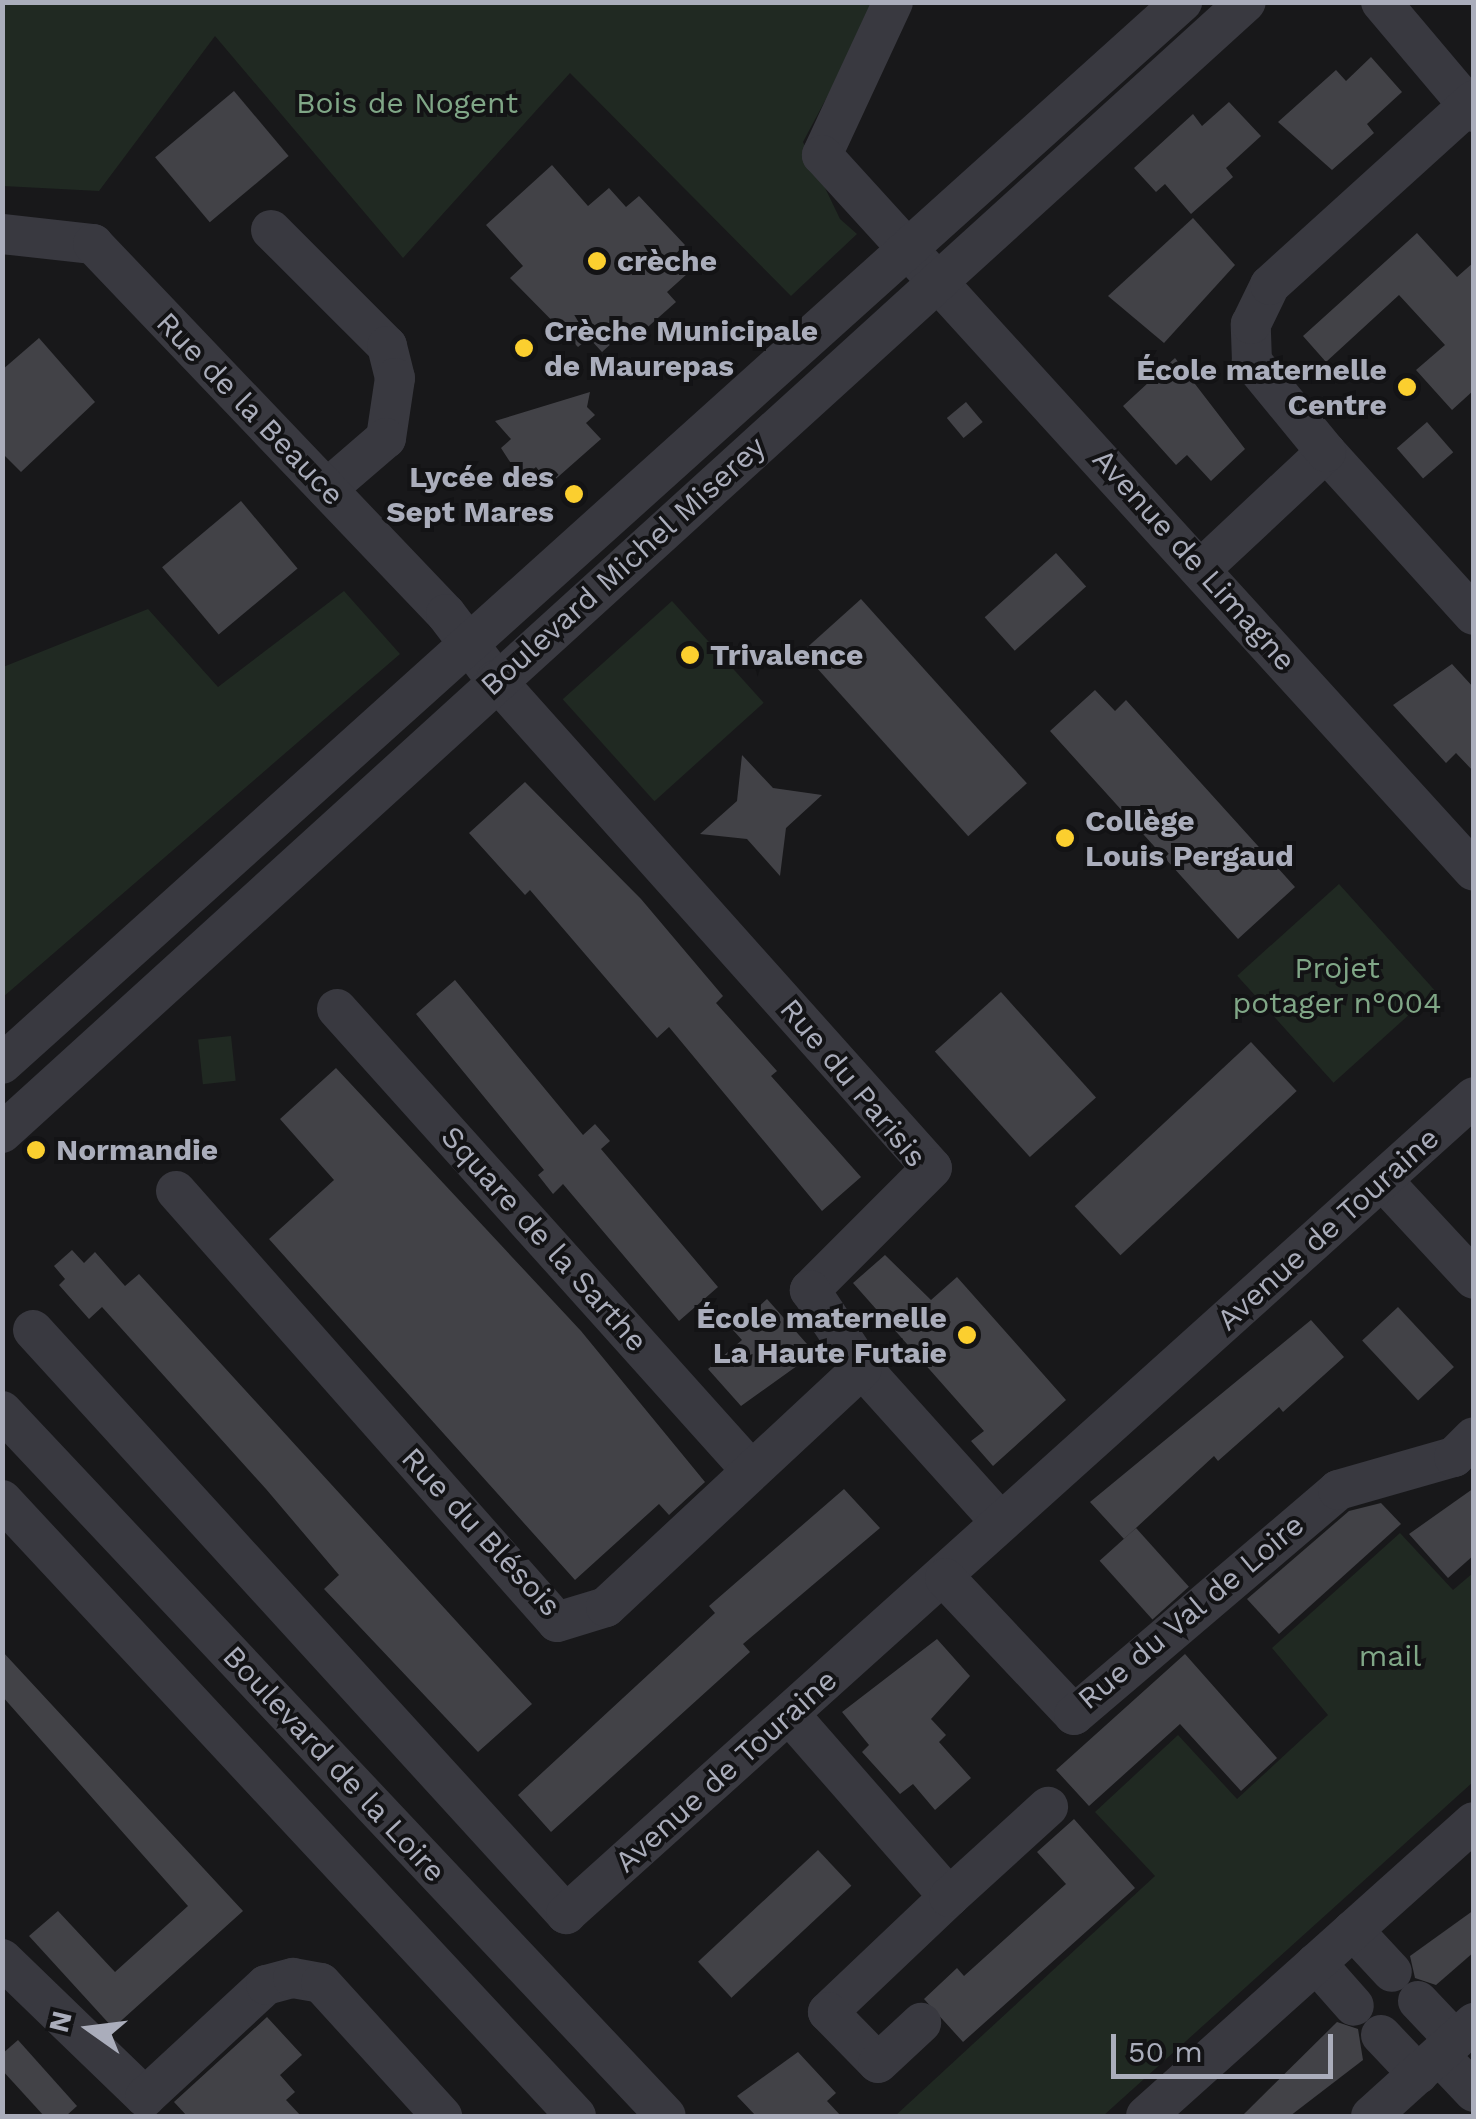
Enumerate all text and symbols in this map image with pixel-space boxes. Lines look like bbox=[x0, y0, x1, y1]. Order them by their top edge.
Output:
park label: Bois de Nogent bbox=[296, 85, 518, 121]
place label: crèche bbox=[617, 243, 717, 279]
marker: crèche bbox=[586, 250, 608, 272]
street label: Rue de la Beauce bbox=[149, 305, 351, 513]
place label: Crèche Municipale de Maurepas bbox=[544, 313, 818, 384]
marker: Crèche Municipale de Maurepas bbox=[513, 337, 535, 359]
place label: École maternelle Centre bbox=[1136, 352, 1387, 422]
marker: École maternelle Centre bbox=[1396, 376, 1418, 398]
street label: Boulevard Michel Miserey bbox=[473, 428, 773, 704]
street label: Avenue de Limagne bbox=[1085, 442, 1303, 678]
place label: Lycée des Sept Mares bbox=[386, 459, 554, 530]
marker: Lycée des Sept Mares bbox=[563, 483, 585, 505]
place label: Trivalence bbox=[710, 637, 863, 673]
marker: Trivalence bbox=[679, 644, 701, 666]
place label: Collège Louis Pergaud bbox=[1085, 803, 1294, 874]
marker: Collège Louis Pergaud bbox=[1054, 827, 1076, 849]
park label: Projet potager n°004 bbox=[1232, 950, 1442, 1020]
street label: Rue du Parisis bbox=[772, 992, 934, 1174]
street label: Square de la Sarthe bbox=[433, 1119, 655, 1359]
street label: Avenue de Touraine bbox=[1209, 1120, 1447, 1338]
place label: Normandie bbox=[56, 1132, 218, 1168]
marker: Normandie bbox=[25, 1139, 47, 1161]
place label: École maternelle La Haute Futaie bbox=[696, 1300, 947, 1370]
marker: École maternelle La Haute Futaie bbox=[956, 1324, 978, 1346]
street label: Rue du Blésois bbox=[394, 1440, 568, 1624]
street label: Rue du Val de Loire bbox=[1070, 1506, 1312, 1718]
street label: Boulevard de la Loire bbox=[215, 1638, 453, 1890]
park label: mail bbox=[1359, 1638, 1421, 1674]
street label: Avenue de Touraine bbox=[607, 1662, 845, 1880]
north arrow bbox=[40, 1979, 140, 2079]
text: N bbox=[42, 2008, 79, 2036]
scale bar bbox=[1116, 2014, 1338, 2076]
text: 50 m bbox=[1128, 2034, 1203, 2069]

